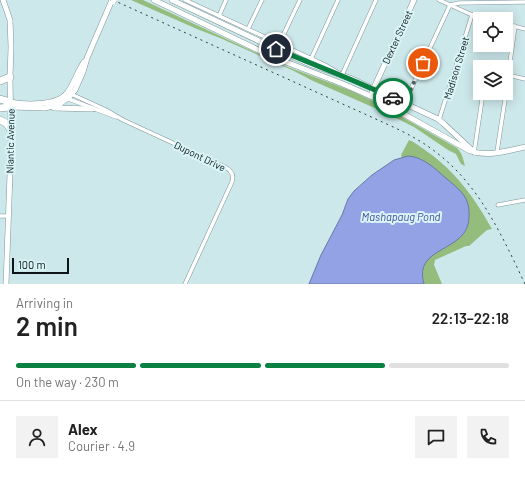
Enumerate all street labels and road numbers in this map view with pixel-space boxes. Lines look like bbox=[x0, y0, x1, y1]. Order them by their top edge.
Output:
street label: Dexter Street bbox=[379, 8, 415, 66]
street label: Madison Street bbox=[441, 35, 471, 101]
street label: Niantic Avenue bbox=[3, 108, 17, 174]
street label: Dupont Drive bbox=[172, 138, 228, 174]

